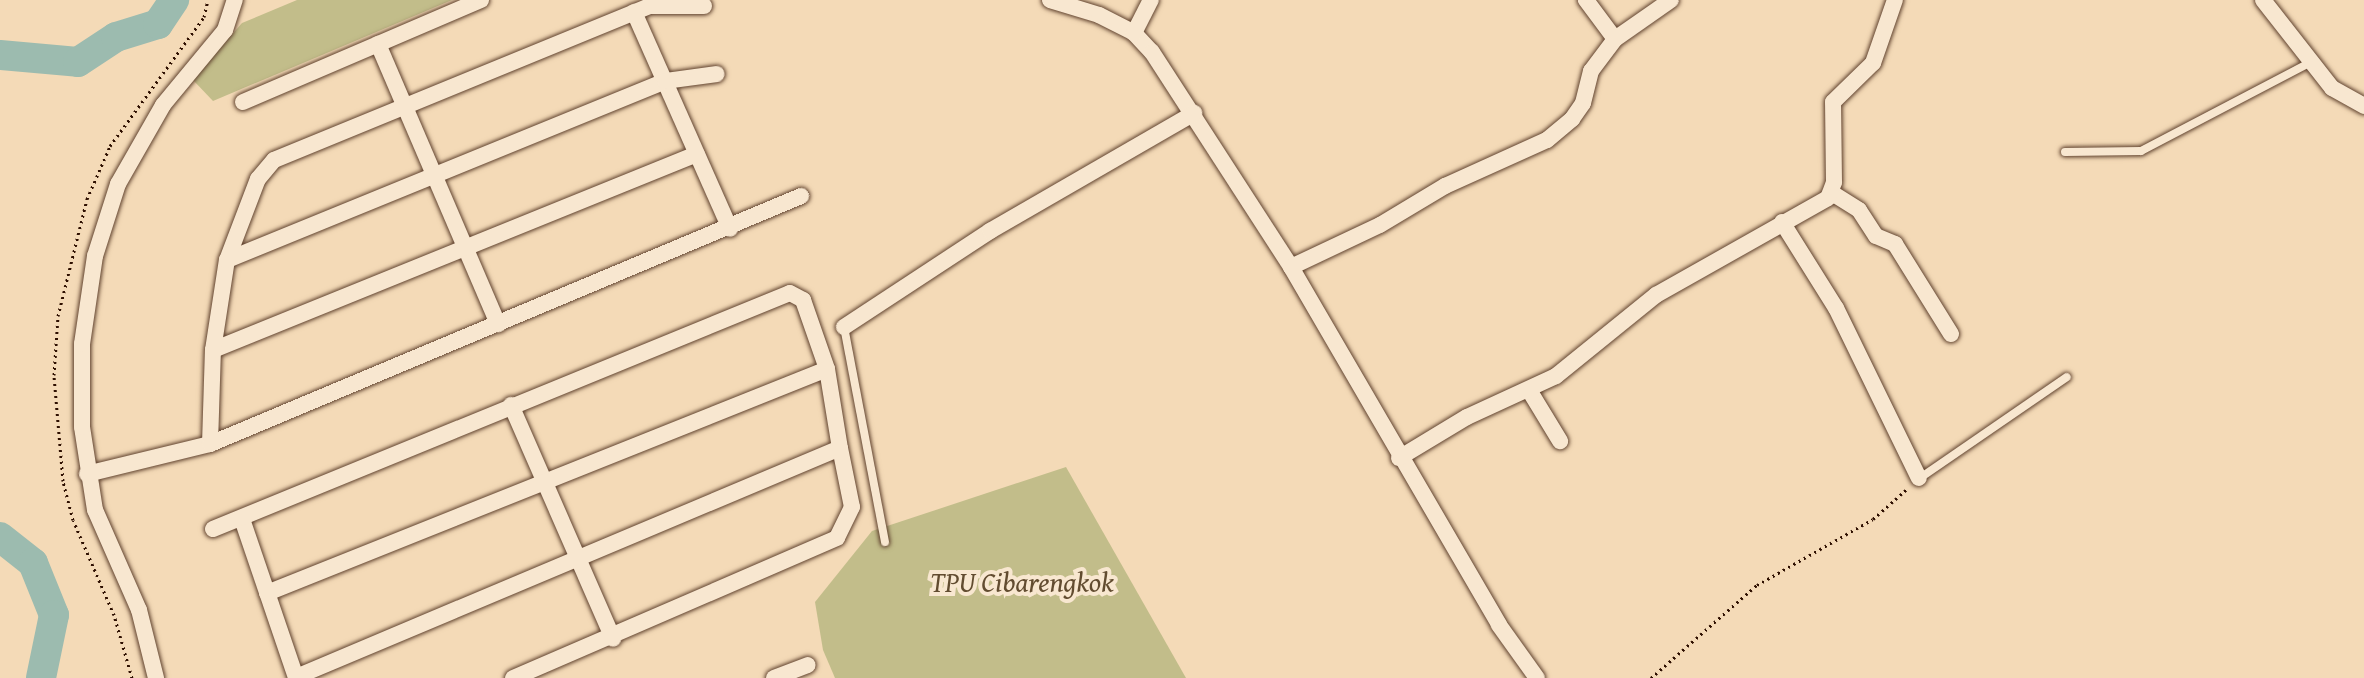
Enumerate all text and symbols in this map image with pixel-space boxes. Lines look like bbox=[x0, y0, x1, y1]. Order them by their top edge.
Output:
park label: TPU Cibarengkok bbox=[930, 565, 1114, 599]

